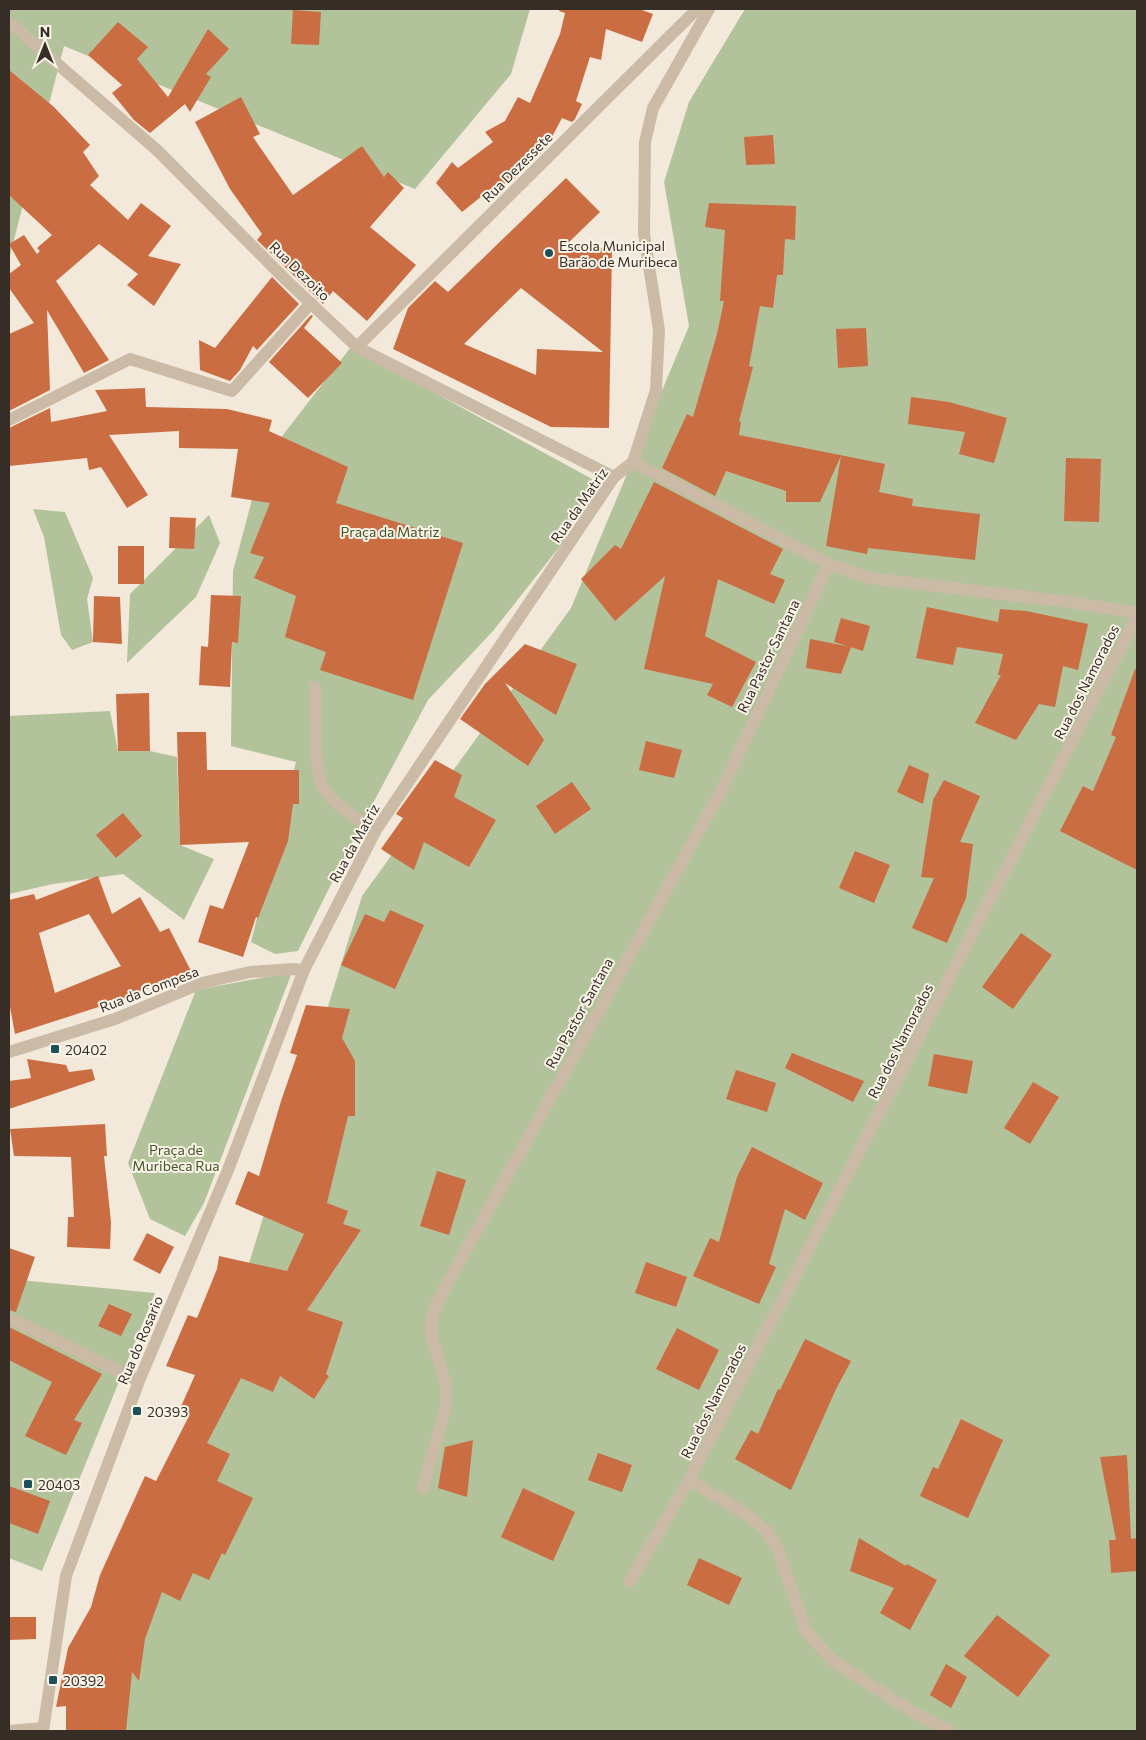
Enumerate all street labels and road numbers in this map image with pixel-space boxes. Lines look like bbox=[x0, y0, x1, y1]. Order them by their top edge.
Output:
street label: Rua Dezessete bbox=[478, 128, 556, 206]
street label: Rua Dezoito bbox=[266, 238, 334, 304]
street label: Rua da Matriz bbox=[547, 464, 611, 546]
street label: Rua Pastor Santana bbox=[733, 597, 803, 715]
street label: Rua dos Namorados bbox=[1050, 622, 1122, 742]
street label: Rua da Matriz bbox=[325, 801, 383, 885]
street label: Rua Pastor Santana bbox=[542, 955, 616, 1071]
street label: Rua da Compesa bbox=[97, 962, 201, 1016]
street label: Rua dos Namorados bbox=[864, 981, 936, 1101]
street label: Rua do Rosario bbox=[114, 1293, 166, 1387]
street label: Rua dos Namorados bbox=[677, 1341, 749, 1461]

